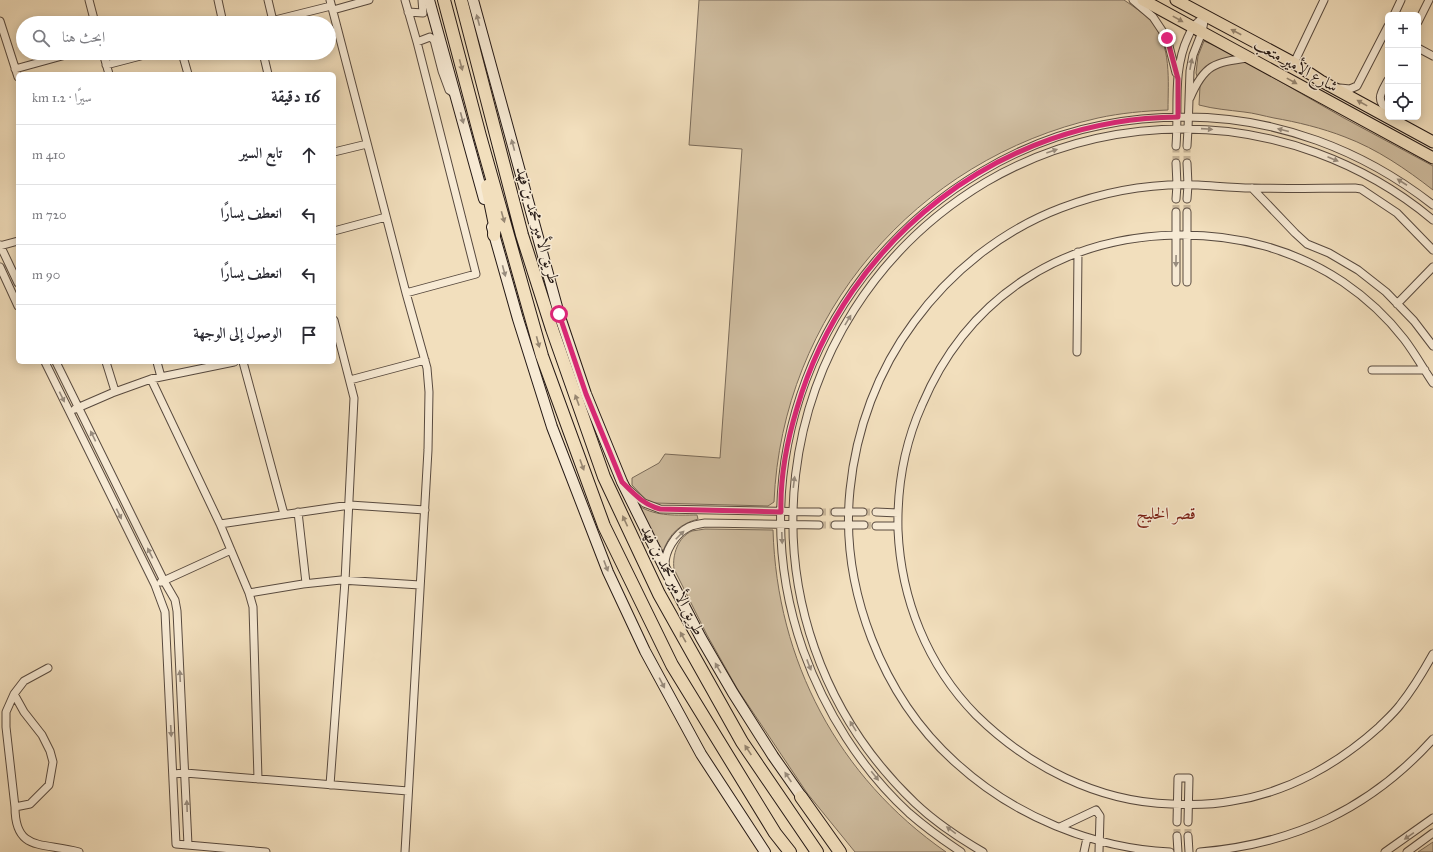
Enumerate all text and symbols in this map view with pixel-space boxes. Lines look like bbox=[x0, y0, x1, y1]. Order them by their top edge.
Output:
map controls bbox=[1385, 12, 1421, 120]
button: + bbox=[1385, 12, 1421, 48]
one-way arrow bbox=[475, 13, 481, 26]
one-way arrow bbox=[1172, 15, 1184, 22]
search box bbox=[16, 16, 336, 60]
icon: search bbox=[30, 27, 52, 49]
text: ابحث هنا bbox=[62, 28, 105, 46]
route end bbox=[1158, 29, 1176, 47]
one-way arrow bbox=[1231, 29, 1242, 36]
street label: شارع الأمير متعب bbox=[1249, 32, 1342, 99]
button: − bbox=[1385, 48, 1421, 84]
one-way arrow bbox=[1188, 58, 1194, 70]
one-way arrow bbox=[458, 59, 464, 71]
one-way arrow bbox=[1286, 78, 1297, 85]
button: locate bbox=[1385, 84, 1421, 120]
text: 16 دقيقة bbox=[271, 86, 320, 107]
text: سيرًا · 1.2 km bbox=[32, 90, 92, 106]
one-way arrow bbox=[1356, 100, 1368, 106]
one-way arrow bbox=[460, 112, 466, 125]
one-way arrow bbox=[1201, 126, 1213, 133]
one-way arrow bbox=[1277, 127, 1289, 133]
one-way arrow bbox=[510, 139, 516, 151]
text: تابع السير bbox=[240, 144, 282, 162]
icon: ahead bbox=[298, 144, 320, 166]
text: 410 m bbox=[32, 147, 66, 163]
one-way arrow bbox=[1046, 148, 1058, 154]
one-way arrow bbox=[1328, 156, 1339, 162]
street label: طريق الأمير محمد بن فهد bbox=[511, 163, 566, 286]
one-way arrow bbox=[1397, 178, 1407, 186]
text: انعطف يسارًا bbox=[220, 204, 282, 222]
icon: left bbox=[298, 204, 320, 226]
text: 720 m bbox=[32, 207, 67, 223]
one-way arrow bbox=[500, 211, 506, 223]
one-way arrow bbox=[1173, 255, 1179, 268]
text: انعطف يسارًا bbox=[220, 264, 282, 282]
icon: left bbox=[298, 264, 320, 286]
one-way arrow bbox=[502, 265, 508, 277]
text: 90 m bbox=[32, 267, 60, 283]
route start bbox=[550, 305, 568, 323]
one-way arrow bbox=[844, 315, 852, 325]
text: الوصول إلى الوجهة bbox=[193, 324, 282, 342]
icon: arrive bbox=[298, 324, 320, 346]
one-way arrow bbox=[536, 336, 542, 348]
one-way arrow bbox=[59, 391, 65, 403]
one-way arrow bbox=[574, 394, 580, 406]
one-way arrow bbox=[90, 430, 96, 442]
one-way arrow bbox=[579, 459, 585, 471]
one-way arrow bbox=[791, 476, 797, 488]
district label: قصر الخليج bbox=[1136, 503, 1196, 529]
one-way arrow bbox=[116, 508, 122, 520]
one-way arrow bbox=[622, 515, 628, 527]
street label: طريق الأمير محمد بن فهد bbox=[636, 521, 711, 639]
one-way arrow bbox=[675, 530, 684, 539]
one-way arrow bbox=[778, 532, 785, 544]
one-way arrow bbox=[147, 547, 153, 558]
one-way arrow bbox=[603, 560, 609, 572]
one-way arrow bbox=[680, 631, 687, 643]
one-way arrow bbox=[806, 659, 812, 671]
one-way arrow bbox=[715, 662, 722, 674]
one-way arrow bbox=[177, 670, 184, 682]
one-way arrow bbox=[659, 677, 666, 688]
one-way arrow bbox=[849, 720, 856, 732]
one-way arrow bbox=[167, 725, 174, 737]
one-way arrow bbox=[744, 744, 751, 756]
one-way arrow bbox=[870, 771, 879, 782]
one-way arrow bbox=[784, 772, 792, 783]
one-way arrow bbox=[183, 800, 190, 812]
one-way arrow bbox=[945, 826, 956, 834]
one-way arrow bbox=[1404, 832, 1415, 840]

